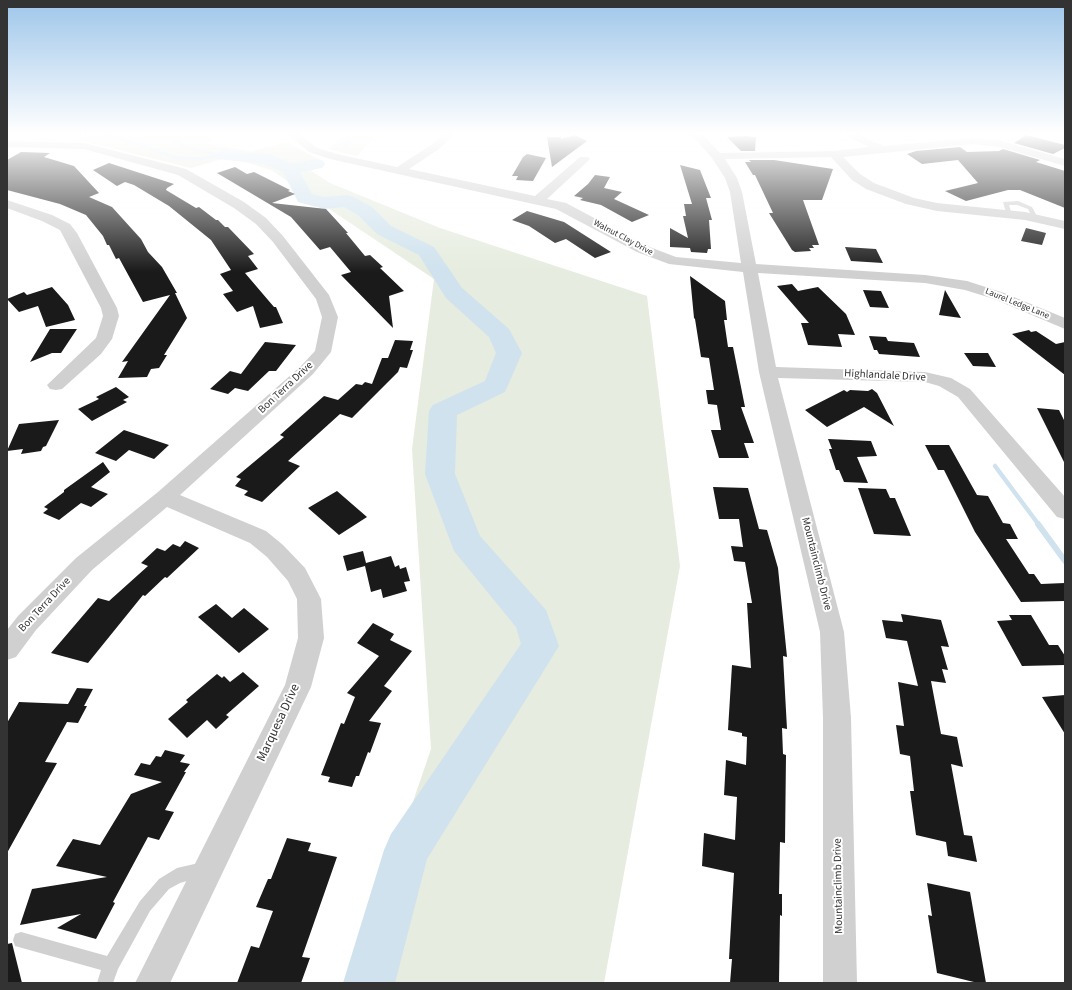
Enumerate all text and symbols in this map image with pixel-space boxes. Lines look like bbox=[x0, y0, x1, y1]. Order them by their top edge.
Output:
street label: Walnut Clay Drive bbox=[591, 218, 655, 258]
street label: Laurel Ledge Lane bbox=[983, 286, 1051, 322]
street label: Bon Terra Drive bbox=[256, 359, 316, 417]
street label: Highlandale Drive bbox=[844, 367, 926, 385]
street label: Mountainclimb Drive bbox=[798, 516, 834, 612]
street label: Bon Terra Drive bbox=[16, 575, 74, 635]
street label: Marquesa Drive bbox=[254, 682, 304, 764]
street label: Mountainclimb Drive bbox=[832, 838, 846, 934]

